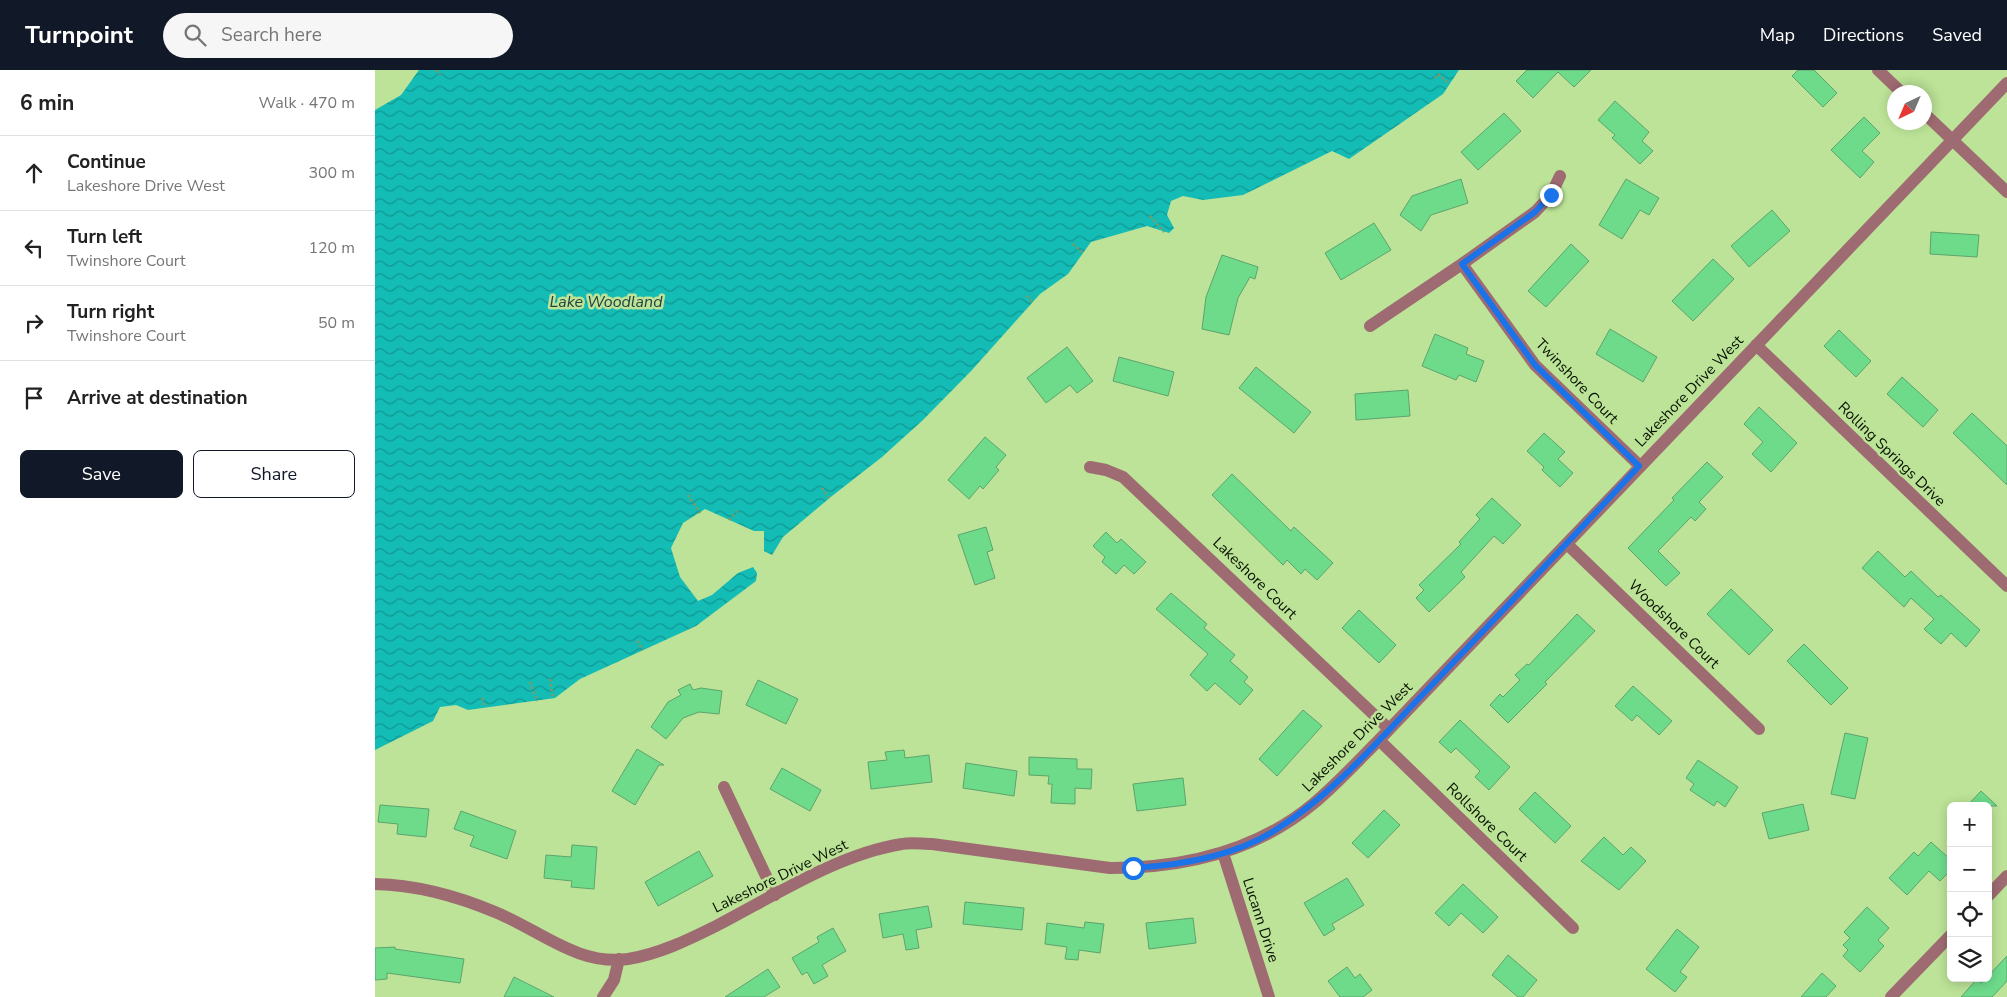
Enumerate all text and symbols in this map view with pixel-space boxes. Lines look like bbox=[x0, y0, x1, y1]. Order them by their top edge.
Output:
search box bbox=[163, 13, 513, 58]
text: Turnpoint bbox=[25, 19, 133, 51]
icon: search bbox=[181, 21, 209, 49]
text: Search here bbox=[221, 22, 322, 48]
text: Map bbox=[1760, 23, 1795, 47]
text: Directions bbox=[1823, 23, 1904, 47]
text: Saved bbox=[1932, 23, 1982, 47]
north arrow bbox=[1887, 85, 1932, 130]
text: 6 min bbox=[20, 89, 74, 117]
text: Walk · 470 m bbox=[259, 92, 355, 114]
text: Continue bbox=[67, 149, 146, 175]
icon: ahead bbox=[20, 159, 48, 187]
text: 300 m bbox=[308, 162, 355, 184]
text: Lakeshore Drive West bbox=[67, 175, 225, 197]
route end bbox=[1540, 184, 1563, 207]
text: Turn left bbox=[67, 224, 142, 250]
icon: left bbox=[20, 234, 48, 262]
text: 120 m bbox=[308, 237, 355, 259]
text: Twinshore Court bbox=[67, 250, 186, 272]
water label: Lake Woodland bbox=[549, 291, 663, 313]
text: Turn right bbox=[67, 299, 154, 325]
icon: right bbox=[20, 309, 48, 337]
text: 50 m bbox=[318, 312, 355, 334]
text: Twinshore Court bbox=[67, 325, 186, 347]
street label: Lakeshore Drive West bbox=[1630, 330, 1748, 451]
street label: Twinshore Court bbox=[1531, 334, 1623, 428]
icon: arrive bbox=[20, 384, 48, 412]
text: Arrive at destination bbox=[67, 385, 248, 411]
street label: Rolling Springs Drive bbox=[1834, 397, 1950, 511]
button: Save bbox=[20, 450, 183, 498]
button: Share bbox=[193, 450, 355, 498]
street label: Lakeshore Court bbox=[1209, 533, 1302, 624]
street label: Woodshore Court bbox=[1624, 575, 1724, 673]
street label: Lakeshore Drive West bbox=[1298, 677, 1417, 796]
street label: Rollshore Court bbox=[1442, 778, 1532, 866]
map controls bbox=[1947, 802, 1992, 982]
button: + bbox=[1947, 802, 1992, 847]
street label: Lakeshore Drive West bbox=[709, 834, 852, 917]
button: − bbox=[1947, 847, 1992, 892]
route start bbox=[1122, 857, 1145, 880]
street label: Lucann Drive bbox=[1238, 875, 1284, 965]
button: locate bbox=[1947, 892, 1992, 937]
button: layers bbox=[1947, 937, 1992, 982]

